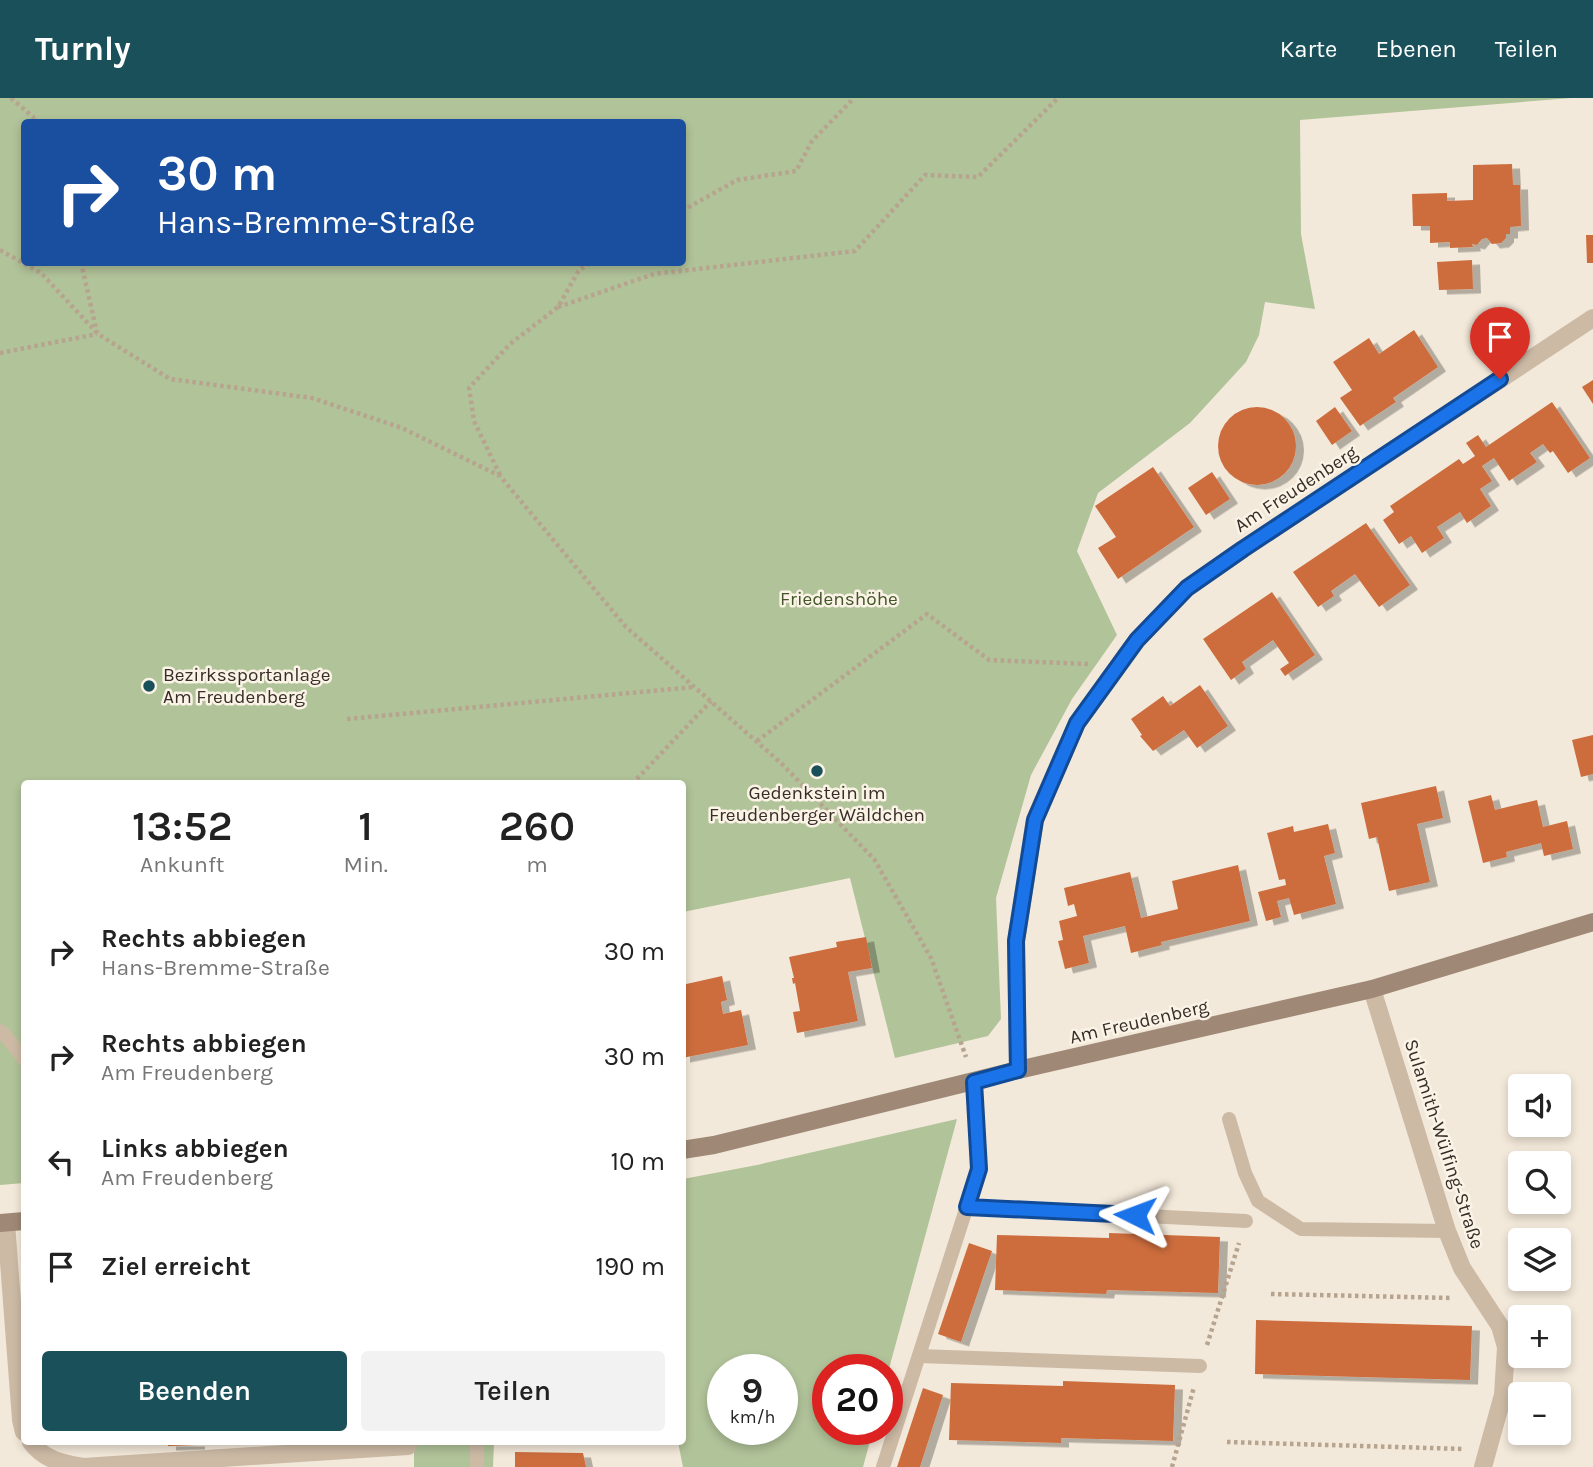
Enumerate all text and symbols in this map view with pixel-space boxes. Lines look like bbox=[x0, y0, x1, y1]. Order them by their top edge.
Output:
text: Turnly bbox=[35, 30, 131, 68]
text: Karte bbox=[1280, 35, 1337, 63]
text: Ebenen bbox=[1375, 35, 1457, 63]
text: Teilen bbox=[1495, 35, 1558, 63]
text: 30 m bbox=[157, 145, 277, 202]
icon: right bbox=[42, 147, 133, 238]
text: Hans-Bremme-Straße bbox=[157, 204, 475, 241]
pin bbox=[1470, 307, 1530, 379]
icon: arrive bbox=[1481, 318, 1519, 356]
street label: Am Freudenberg bbox=[1230, 441, 1362, 537]
park label: Friedenshöhe bbox=[780, 588, 898, 610]
place label: Bezirkssportanlage Am Freudenberg bbox=[163, 664, 330, 708]
marker: Bezirkssportanlage Am Freudenberg bbox=[141, 678, 157, 694]
marker: Gedenkstein im Freudenberger Wäldchen bbox=[809, 763, 825, 779]
place label: Gedenkstein im Freudenberger Wäldchen bbox=[709, 782, 925, 826]
text: 13:52 bbox=[132, 801, 233, 851]
text: 1 bbox=[358, 801, 373, 851]
text: 260 bbox=[499, 801, 575, 851]
text: Ankunft bbox=[140, 851, 224, 878]
text: Min. bbox=[344, 851, 388, 878]
text: m bbox=[526, 851, 548, 878]
text: Rechts abbiegen bbox=[101, 923, 307, 954]
icon: right bbox=[42, 933, 80, 971]
text: 30 m bbox=[604, 936, 665, 967]
text: Hans-Bremme-Straße bbox=[101, 954, 330, 981]
street label: Am Freudenberg bbox=[1067, 995, 1211, 1049]
text: Rechts abbiegen bbox=[101, 1028, 307, 1059]
street label: Sulamith-Wülfing-Straße bbox=[1400, 1036, 1488, 1252]
icon: right bbox=[42, 1038, 80, 1076]
text: 30 m bbox=[604, 1041, 665, 1072]
text: Am Freudenberg bbox=[101, 1059, 273, 1086]
map controls bbox=[1508, 1074, 1571, 1445]
button: sound bbox=[1508, 1074, 1571, 1137]
text: Links abbiegen bbox=[101, 1133, 289, 1164]
icon: left bbox=[42, 1143, 80, 1181]
text: 10 m bbox=[610, 1146, 665, 1177]
button: search bbox=[1508, 1151, 1571, 1214]
text: Am Freudenberg bbox=[101, 1164, 273, 1191]
position arrow bbox=[1098, 1178, 1172, 1252]
button: layers bbox=[1508, 1228, 1571, 1291]
icon: arrive bbox=[42, 1248, 80, 1286]
text: Ziel erreicht bbox=[101, 1251, 251, 1282]
text: 190 m bbox=[595, 1251, 665, 1282]
button: + bbox=[1508, 1305, 1571, 1368]
button: Beenden bbox=[42, 1351, 347, 1431]
button: Teilen bbox=[361, 1351, 665, 1431]
speed limit sign: 20 bbox=[812, 1354, 903, 1445]
text: 9 bbox=[742, 1370, 763, 1411]
button: − bbox=[1508, 1382, 1571, 1445]
text: km/h bbox=[730, 1406, 775, 1428]

